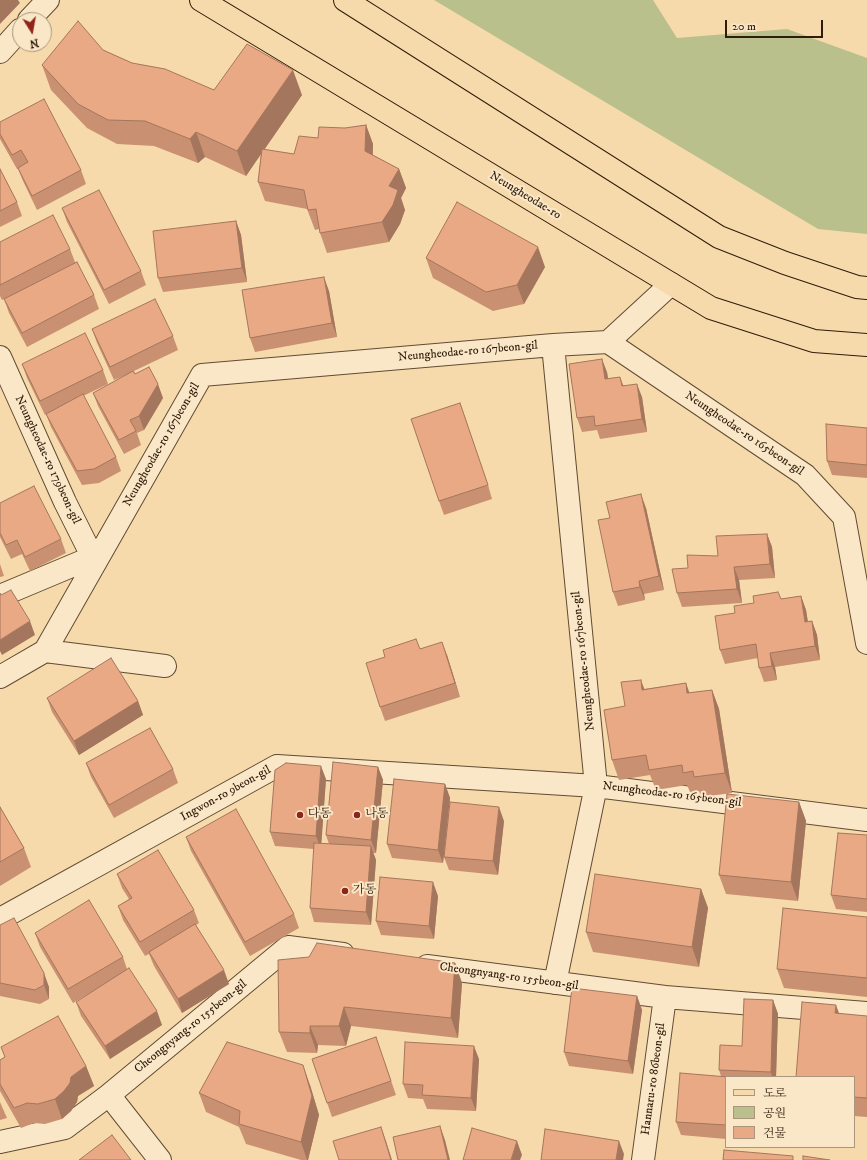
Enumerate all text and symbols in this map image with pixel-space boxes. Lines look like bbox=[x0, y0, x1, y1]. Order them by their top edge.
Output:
north arrow bbox=[12, 12, 52, 52]
scale bar bbox=[727, 12, 825, 38]
text: 20 m bbox=[732, 19, 756, 34]
text: N bbox=[28, 35, 40, 51]
street label: Neungheodae-ro bbox=[487, 169, 563, 223]
street label: Neungheodae-ro 167beon-gil bbox=[397, 339, 539, 365]
street label: Neungheodae-ro 167beon-gil bbox=[121, 381, 203, 509]
street label: Neungheodae-ro 165beon-gil bbox=[682, 389, 806, 479]
street label: Neungheodae-ro 179beon-gil bbox=[11, 393, 83, 527]
street label: Neungheodae-ro 167beon-gil bbox=[570, 590, 598, 732]
street label: Ingwon-ro 9beon-gil bbox=[178, 763, 274, 825]
street label: Neungheodae-ro 165beon-gil bbox=[602, 779, 742, 811]
place label: 다동 bbox=[308, 808, 331, 822]
place label: 나동 bbox=[365, 808, 388, 822]
marker: 다동 bbox=[295, 810, 305, 820]
marker: 나동 bbox=[352, 810, 362, 820]
place label: 가동 bbox=[353, 884, 376, 898]
marker: 가동 bbox=[340, 886, 350, 896]
street label: Cheongnyang-ro 155beon-gil bbox=[439, 960, 579, 994]
street label: Cheongnyang-ro 155beon-gil bbox=[132, 977, 250, 1077]
street label: Hannaru-ro 86beon-gil bbox=[639, 1022, 669, 1136]
legend bbox=[725, 1076, 855, 1148]
text: 도로 bbox=[763, 1086, 786, 1101]
text: 공원 bbox=[763, 1106, 786, 1121]
text: 건물 bbox=[763, 1126, 786, 1141]

